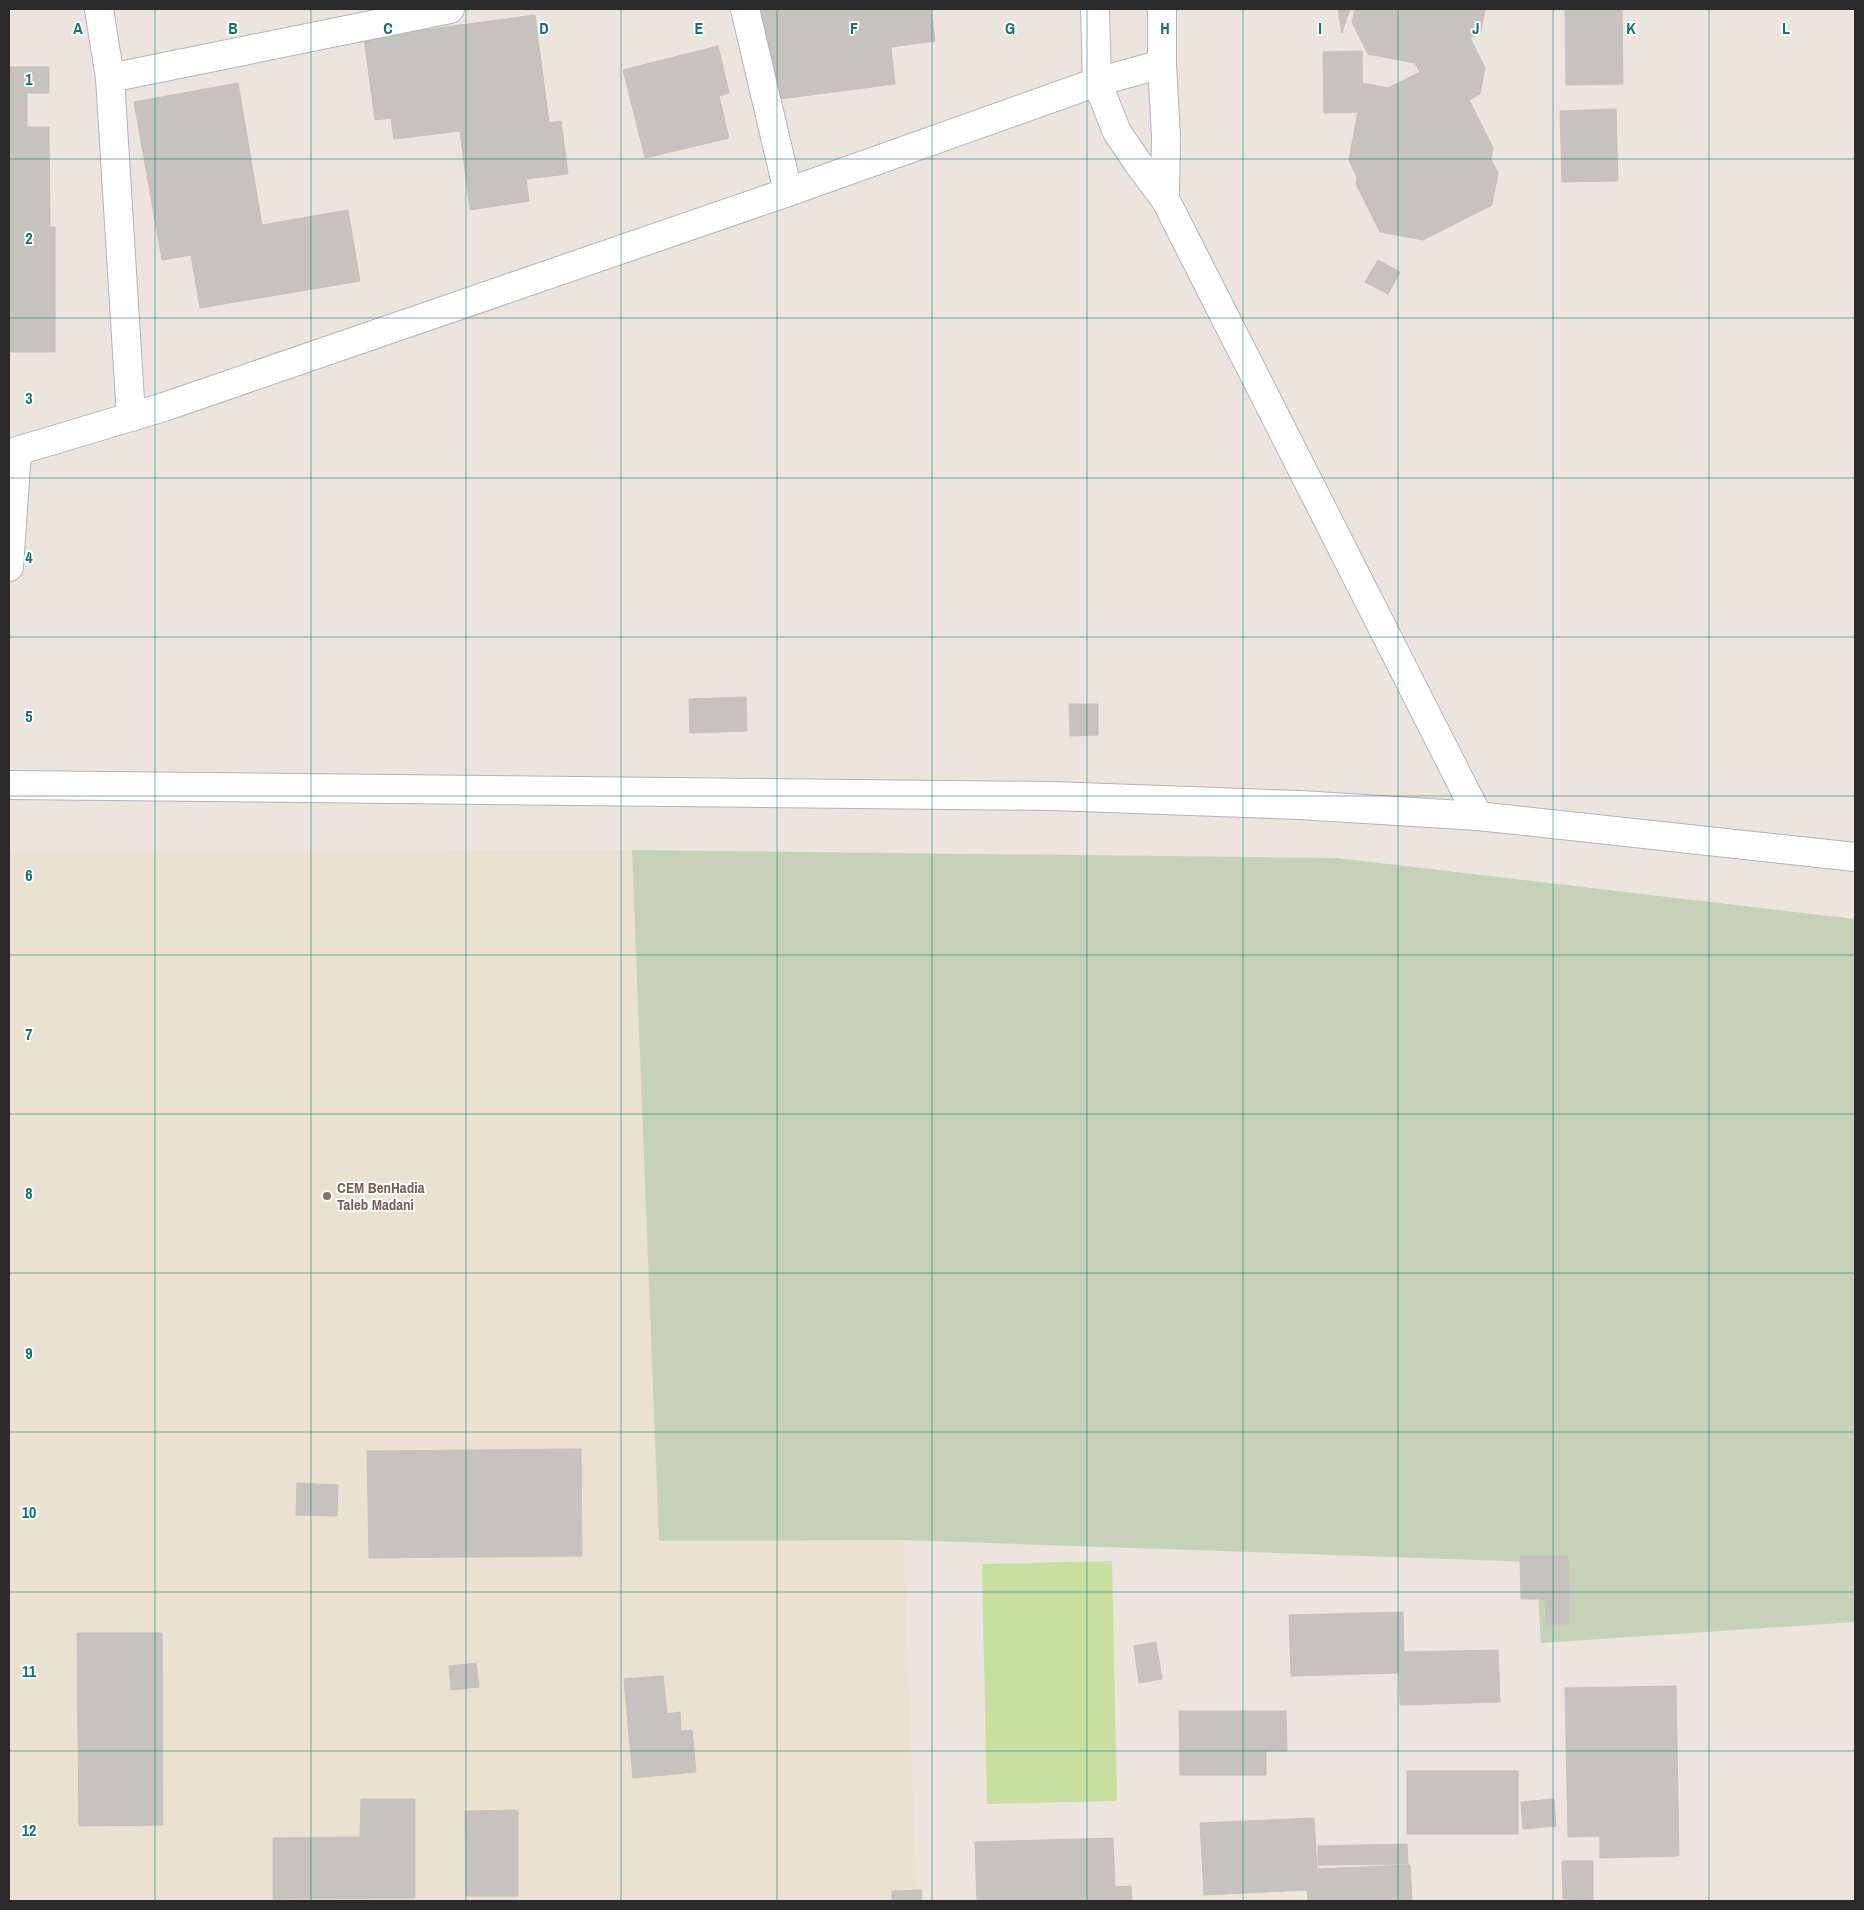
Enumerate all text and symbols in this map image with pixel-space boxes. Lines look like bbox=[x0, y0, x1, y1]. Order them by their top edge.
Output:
text: A bbox=[73, 17, 83, 39]
text: B bbox=[228, 17, 238, 39]
text: C bbox=[383, 17, 393, 39]
text: D bbox=[539, 17, 549, 39]
text: E bbox=[695, 17, 704, 39]
text: F bbox=[850, 17, 858, 39]
text: G bbox=[1005, 17, 1015, 39]
text: H bbox=[1160, 17, 1170, 39]
text: I bbox=[1318, 17, 1322, 39]
text: J bbox=[1472, 17, 1480, 39]
text: K bbox=[1626, 17, 1636, 39]
text: L bbox=[1782, 17, 1790, 39]
text: 1 bbox=[25, 68, 33, 90]
text: 2 bbox=[25, 227, 33, 249]
text: 3 bbox=[25, 387, 33, 409]
text: 4 bbox=[25, 546, 33, 568]
text: 5 bbox=[25, 705, 33, 727]
text: 6 bbox=[25, 864, 33, 886]
text: 7 bbox=[25, 1023, 33, 1045]
place label: CEM BenHadia Taleb Madani bbox=[337, 1177, 425, 1215]
text: 8 bbox=[25, 1182, 33, 1204]
marker: CEM BenHadia Taleb Madani bbox=[321, 1190, 333, 1202]
text: 9 bbox=[25, 1342, 33, 1364]
text: 10 bbox=[22, 1501, 36, 1523]
text: 11 bbox=[22, 1660, 37, 1682]
text: 12 bbox=[22, 1819, 36, 1841]

